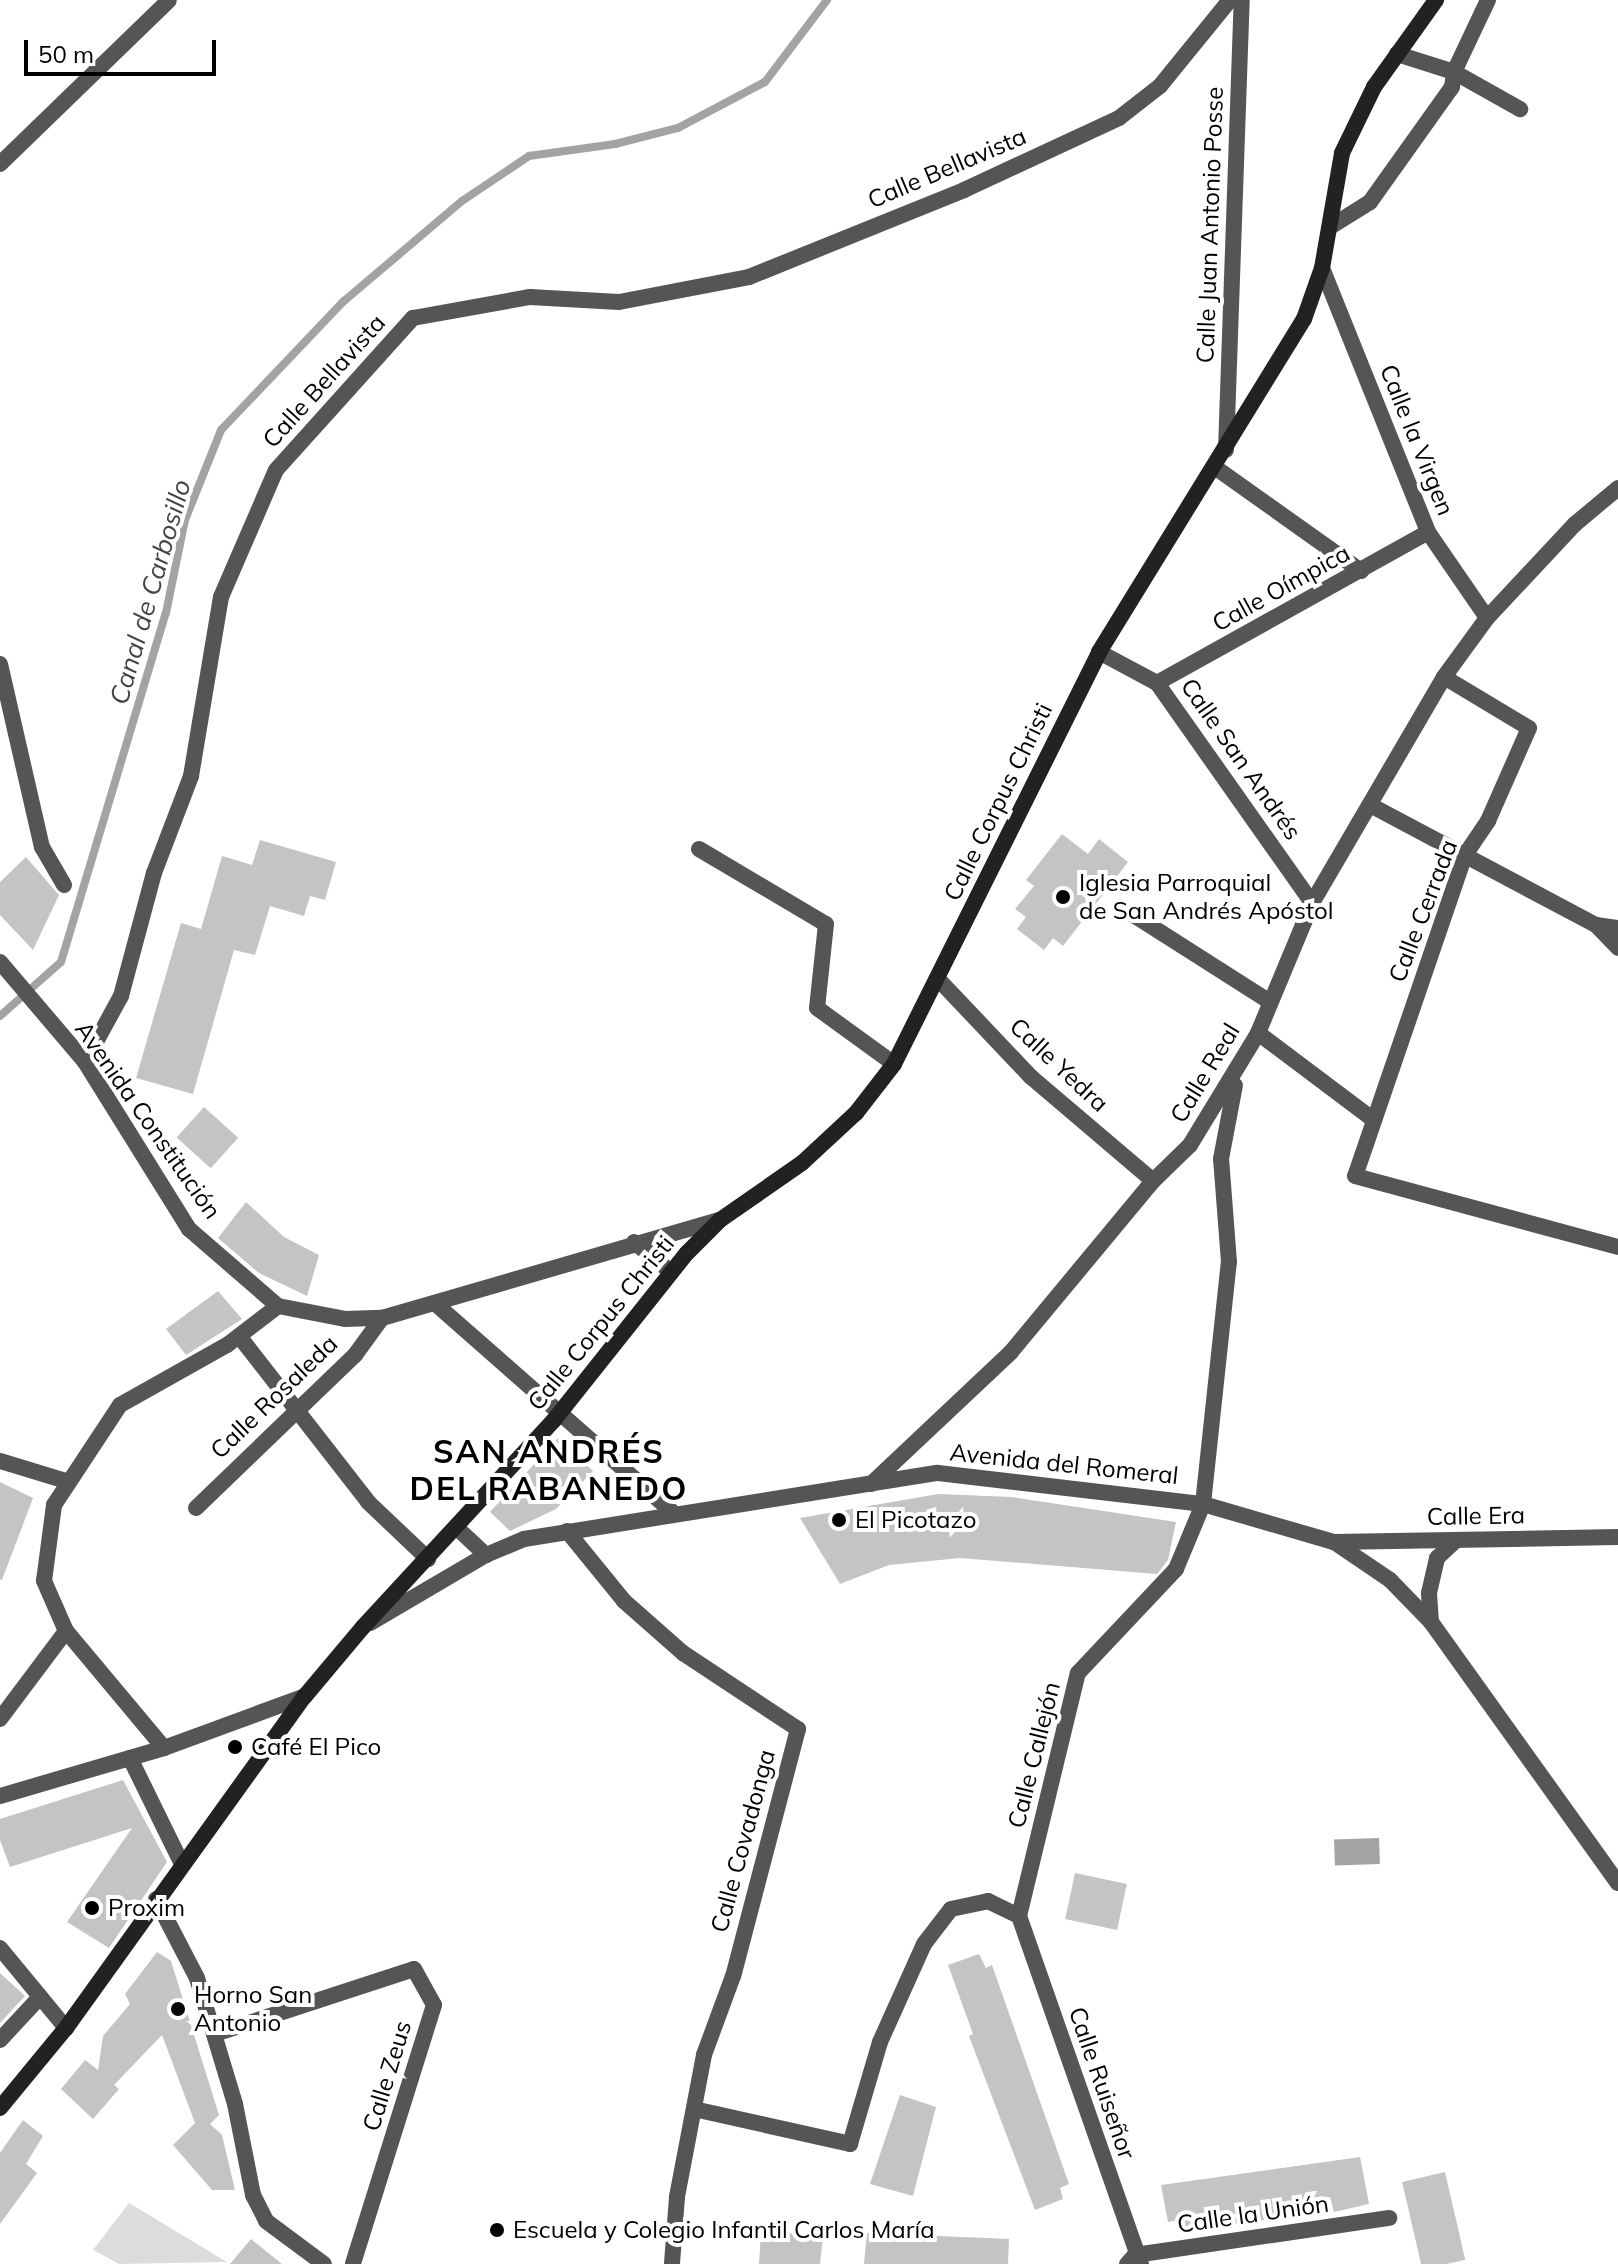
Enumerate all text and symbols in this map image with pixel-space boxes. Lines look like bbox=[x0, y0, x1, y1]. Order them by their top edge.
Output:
scale bar bbox=[28, 24, 220, 74]
text: 50 m bbox=[38, 39, 94, 69]
street label: Calle Juan Antonio Posse bbox=[1191, 86, 1229, 364]
street label: Calle Bellavista bbox=[863, 122, 1031, 214]
street label: Calle Bellavista bbox=[257, 308, 391, 454]
street label: Calle la Virgen bbox=[1374, 360, 1460, 520]
water label: Canal de Carbosillo bbox=[103, 476, 197, 708]
street label: Calle Oímpica bbox=[1207, 538, 1355, 638]
street label: Calle San Andrés bbox=[1175, 673, 1307, 845]
street label: Calle Corpus Christi bbox=[938, 698, 1058, 906]
street label: Calle Cerrada bbox=[1383, 836, 1463, 986]
place label: Iglesia Parroquial de San Andrés Apóstol bbox=[1079, 869, 1334, 925]
marker: Iglesia Parroquial de San Andrés Apóstol bbox=[1054, 888, 1072, 906]
street label: Calle Yedra bbox=[1004, 1012, 1114, 1118]
street label: Avenida Constitución bbox=[69, 1016, 227, 1224]
street label: Calle Real bbox=[1164, 1018, 1246, 1128]
street label: Calle Corpus Christi bbox=[522, 1230, 680, 1416]
street label: Calle Rosaleda bbox=[205, 1329, 343, 1465]
district label: SAN ANDRÉS DEL RABANEDO bbox=[410, 1433, 688, 1508]
street label: Avenida del Romeral bbox=[948, 1438, 1180, 1490]
street label: Calle Era bbox=[1427, 1501, 1525, 1531]
place label: El Picotazo bbox=[855, 1506, 976, 1534]
marker: El Picotazo bbox=[830, 1511, 848, 1529]
street label: Calle Callejón bbox=[1002, 1679, 1066, 1831]
place label: Café El Pico bbox=[251, 1733, 381, 1761]
marker: Café El Pico bbox=[226, 1738, 244, 1756]
street label: Calle Covadonga bbox=[705, 1746, 781, 1936]
place label: Proxim bbox=[108, 1894, 185, 1922]
marker: Proxim bbox=[83, 1899, 101, 1917]
place label: Horno San Antonio bbox=[194, 1981, 312, 2037]
marker: Horno San Antonio bbox=[169, 2000, 187, 2018]
street label: Calle Ruiseñor bbox=[1063, 2003, 1141, 2163]
street label: Calle Zeus bbox=[357, 2017, 417, 2135]
street label: Calle la Unión bbox=[1175, 2189, 1331, 2239]
place label: Escuela y Colegio Infantil Carlos María bbox=[513, 2216, 935, 2244]
marker: Escuela y Colegio Infantil Carlos María bbox=[488, 2221, 506, 2239]

